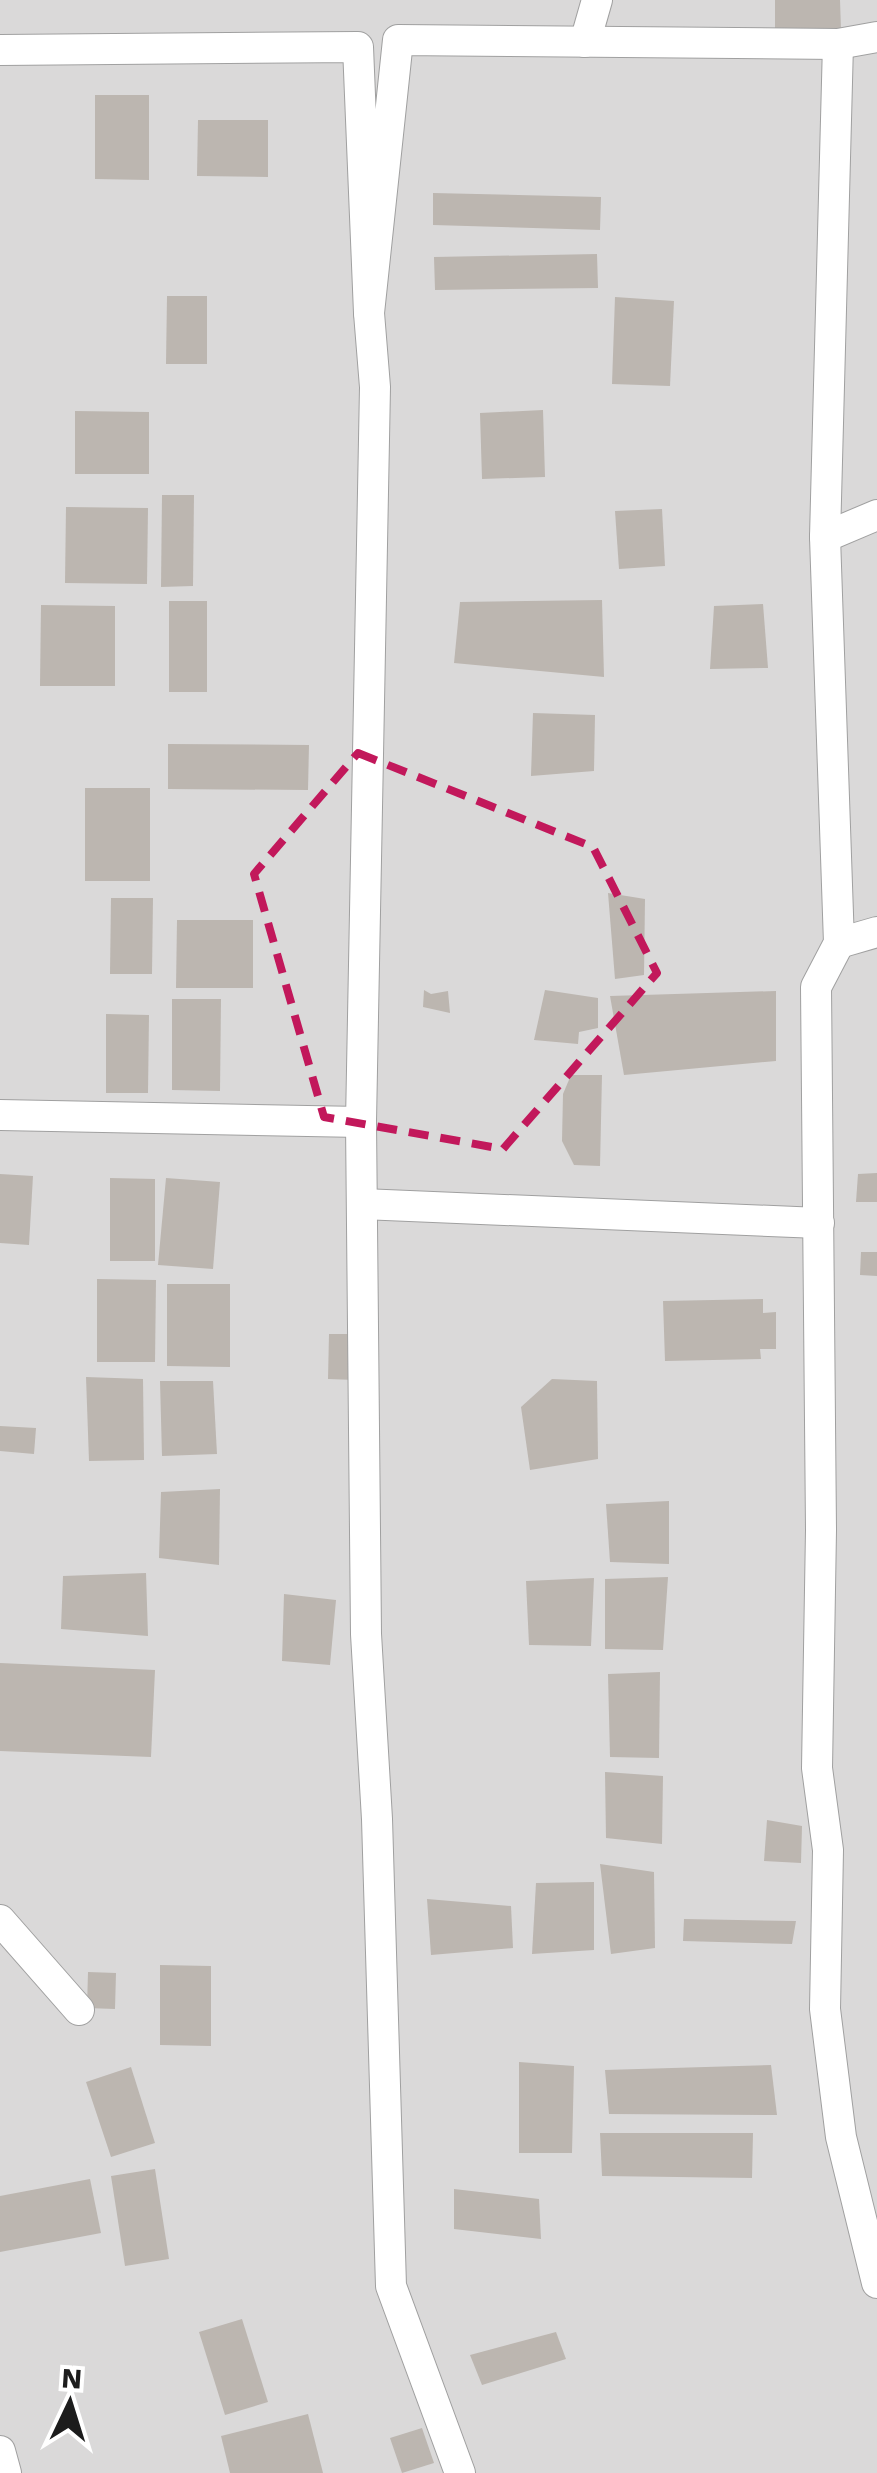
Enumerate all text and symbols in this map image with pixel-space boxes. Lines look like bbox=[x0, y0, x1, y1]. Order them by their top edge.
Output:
north arrow bbox=[20, 2353, 120, 2453]
text: N bbox=[60, 2361, 83, 2396]

